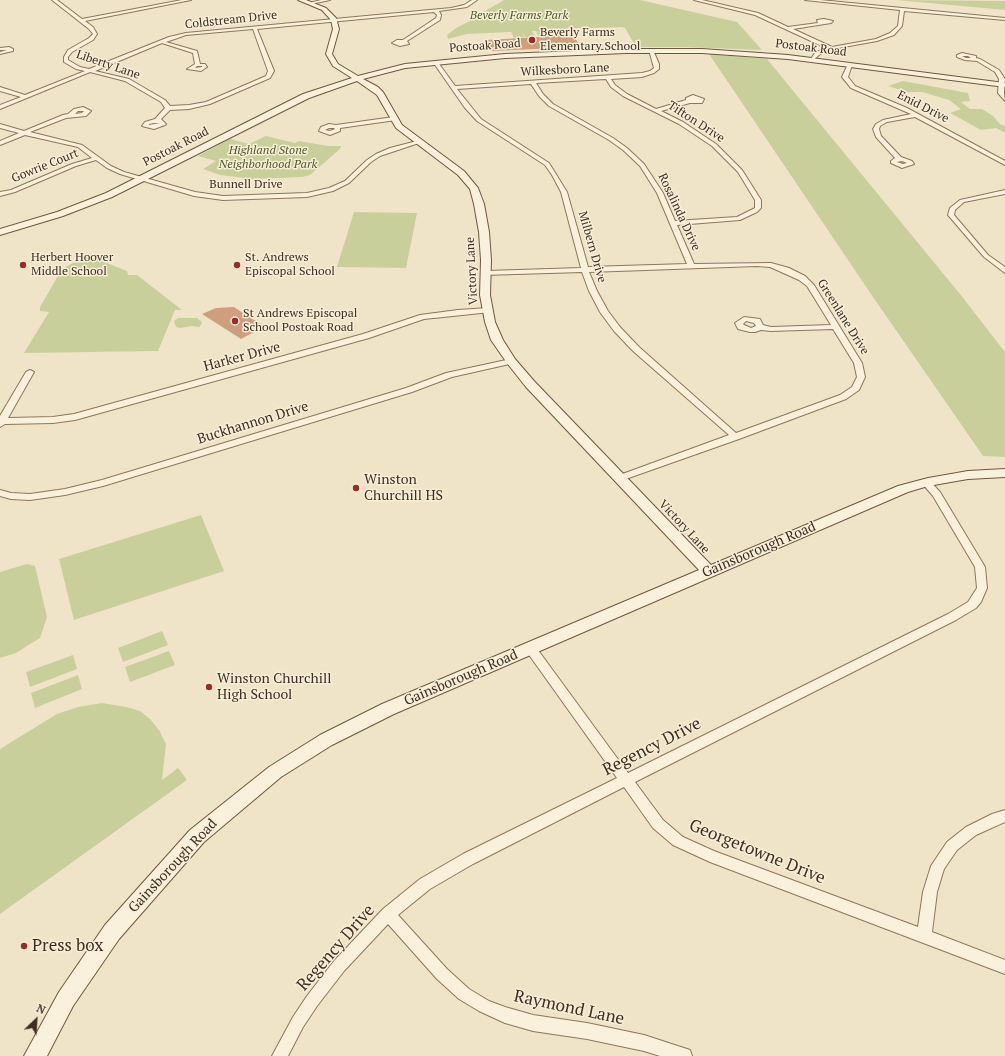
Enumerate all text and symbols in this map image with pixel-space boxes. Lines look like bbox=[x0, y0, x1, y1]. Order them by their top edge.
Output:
street label: Coldstream Drive bbox=[184, 8, 278, 32]
park label: Beverly Farms Park bbox=[470, 9, 568, 23]
place label: Beverly Farms Elementary School bbox=[540, 26, 640, 54]
marker: Beverly Farms Elementary School bbox=[527, 35, 537, 45]
street label: Postoak Road bbox=[449, 36, 521, 56]
street label: Postoak Road bbox=[775, 36, 847, 60]
street label: Liberty Lane bbox=[74, 47, 142, 83]
street label: Wilkesboro Lane bbox=[520, 60, 610, 80]
street label: Enid Drive bbox=[895, 88, 951, 126]
street label: Tifton Drive bbox=[665, 98, 727, 146]
street label: Postoak Road bbox=[141, 124, 211, 170]
park label: Highland Stone Neighborhood Park bbox=[219, 144, 317, 172]
street label: Gowrie Court bbox=[10, 146, 80, 186]
street label: Rosalinda Drive bbox=[655, 171, 703, 253]
street label: Bunnell Drive bbox=[209, 178, 283, 192]
street label: Milbern Drive bbox=[575, 210, 609, 284]
street label: Victory Lane bbox=[463, 237, 481, 305]
place label: Herbert Hoover Middle School bbox=[31, 251, 113, 279]
place label: St. Andrews Episcopal School bbox=[245, 251, 335, 279]
marker: Herbert Hoover Middle School bbox=[18, 260, 28, 270]
marker: St. Andrews Episcopal School bbox=[232, 260, 242, 270]
street label: Greenlane Drive bbox=[814, 277, 872, 357]
place label: St Andrews Episcopal School Postoak Road bbox=[243, 307, 357, 335]
marker: St Andrews Episcopal School Postoak Road bbox=[230, 316, 240, 326]
street label: Harker Drive bbox=[202, 339, 282, 375]
street label: Buckhannon Drive bbox=[195, 398, 311, 448]
place label: Winston Churchill HS bbox=[364, 472, 443, 504]
marker: Winston Churchill HS bbox=[351, 483, 361, 493]
street label: Victory Lane bbox=[656, 497, 712, 557]
street label: Gainsborough Road bbox=[700, 518, 818, 582]
street label: Gainsborough Road bbox=[402, 646, 520, 710]
place label: Winston Churchill High School bbox=[217, 671, 331, 704]
marker: Winston Churchill High School bbox=[204, 682, 214, 692]
street label: Regency Drive bbox=[599, 713, 705, 781]
street label: Georgetowne Drive bbox=[686, 815, 828, 889]
street label: Gainsborough Road bbox=[125, 816, 221, 916]
street label: Regency Drive bbox=[293, 901, 379, 995]
place label: Press box bbox=[32, 936, 103, 956]
marker: Press box bbox=[19, 941, 29, 951]
street label: Raymond Lane bbox=[512, 986, 626, 1030]
north arrow bbox=[16, 1000, 56, 1040]
text: N bbox=[34, 1001, 48, 1017]

